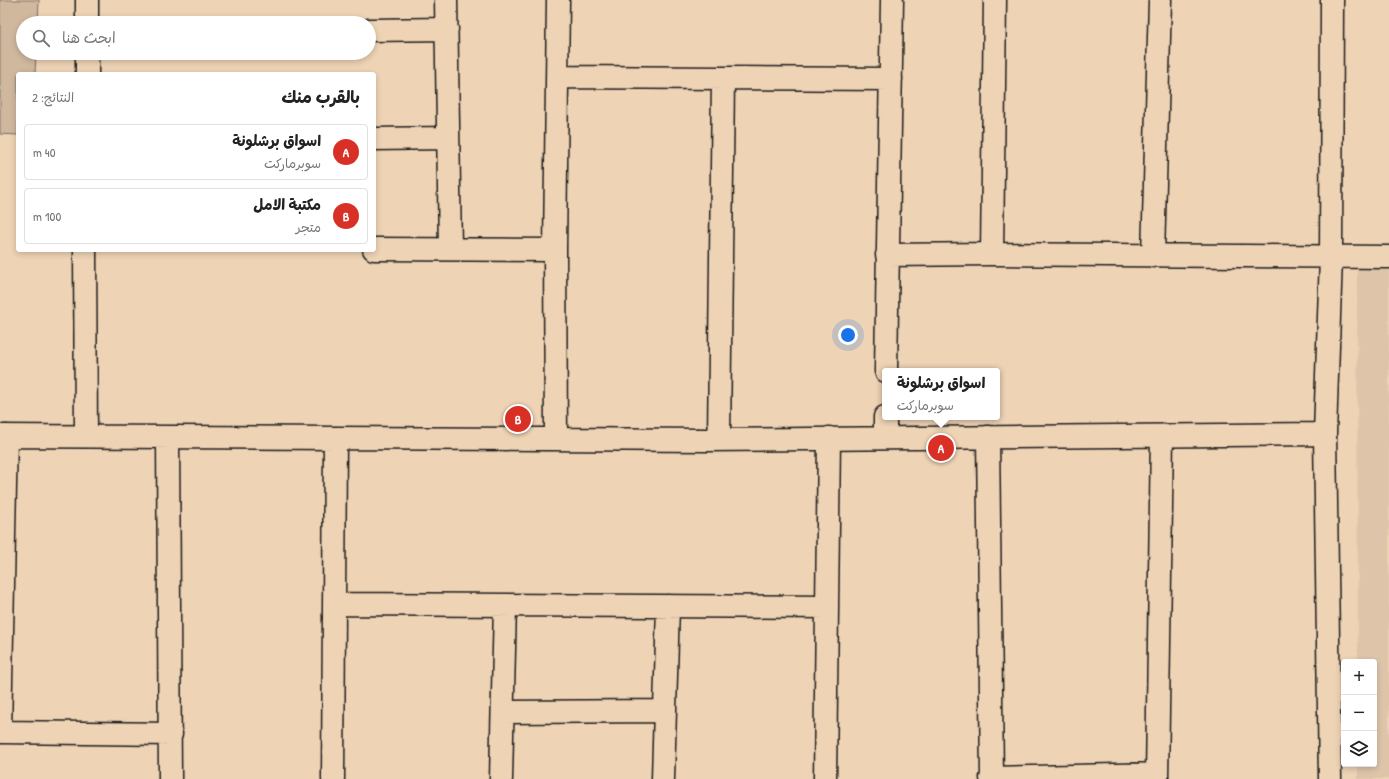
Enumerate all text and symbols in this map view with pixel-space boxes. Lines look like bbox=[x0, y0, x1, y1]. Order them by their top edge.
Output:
search box bbox=[16, 16, 376, 60]
icon: search bbox=[30, 27, 52, 49]
text: ابحث هنا bbox=[62, 27, 116, 48]
text: بالقرب منك bbox=[282, 85, 360, 108]
text: النتائج: 2 bbox=[32, 88, 74, 106]
text: اسواق برشلونة bbox=[232, 130, 321, 151]
text: 40 m bbox=[33, 143, 56, 161]
text: A bbox=[343, 143, 349, 161]
text: سوبرماركت bbox=[264, 154, 321, 172]
text: مكتبة الامل bbox=[253, 194, 321, 215]
text: 100 m bbox=[33, 207, 61, 225]
text: B bbox=[343, 207, 349, 225]
text: متجر bbox=[296, 218, 321, 236]
your location bbox=[838, 325, 858, 345]
popup bbox=[882, 368, 1000, 420]
text: اسواق برشلونة bbox=[897, 372, 985, 393]
text: سوبرماركت bbox=[897, 396, 954, 414]
pin: B bbox=[505, 404, 531, 434]
pin: A bbox=[928, 433, 954, 463]
map controls bbox=[1341, 659, 1377, 767]
button: + bbox=[1341, 659, 1377, 695]
button: − bbox=[1341, 695, 1377, 731]
button: layers bbox=[1341, 731, 1377, 767]

